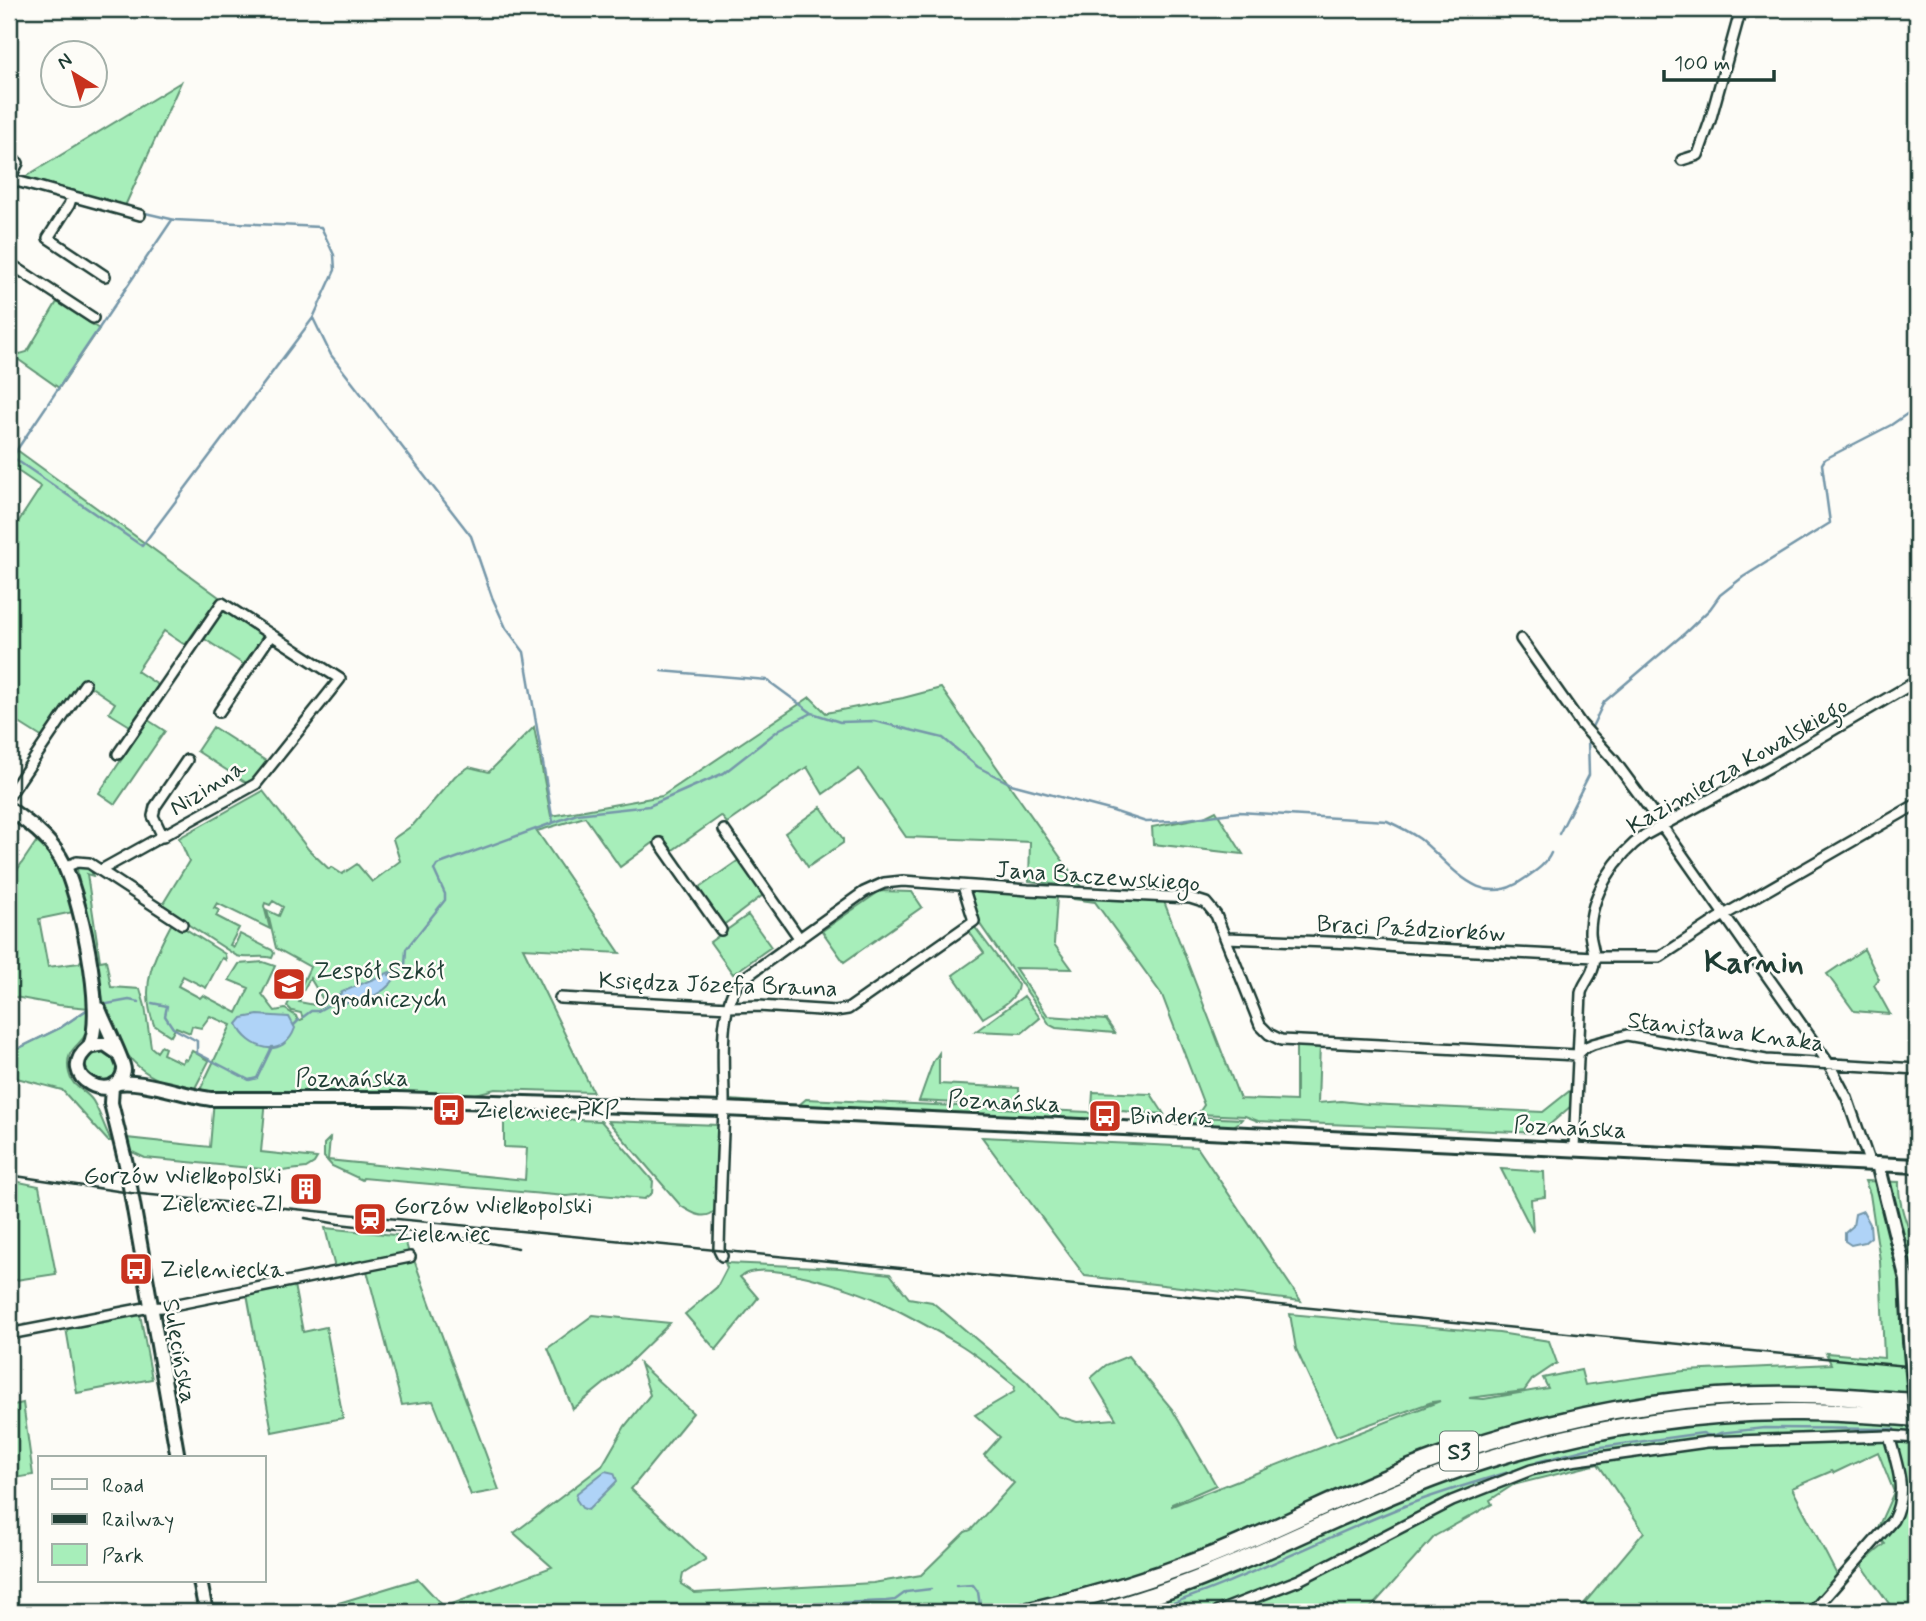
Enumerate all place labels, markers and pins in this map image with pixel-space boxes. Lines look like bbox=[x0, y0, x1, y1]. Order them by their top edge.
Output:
place label: Zespół Szkół Ogrodniczych bbox=[314, 956, 447, 1015]
school or university icon: Zespół Szkół Ogrodniczych bbox=[270, 965, 308, 1003]
bus stop icon: Zieleniec PKP bbox=[430, 1091, 468, 1129]
place label: Zieleniec PKP bbox=[474, 1096, 620, 1127]
bus stop icon: Bindera bbox=[1086, 1097, 1124, 1135]
place label: Bindera bbox=[1130, 1102, 1212, 1133]
place label: Gorzów Wielkopolski Zieleniec Zl bbox=[83, 1161, 282, 1220]
building icon: Gorzów Wielkopolski Zieleniec Zl bbox=[287, 1170, 325, 1208]
place label: Gorzów Wielkopolski Zieleniec bbox=[394, 1191, 593, 1250]
station icon: Gorzów Wielkopolski Zieleniec bbox=[351, 1200, 389, 1238]
bus stop icon: Zieleniecka bbox=[117, 1250, 155, 1288]
place label: Zieleniecka bbox=[160, 1255, 285, 1286]

